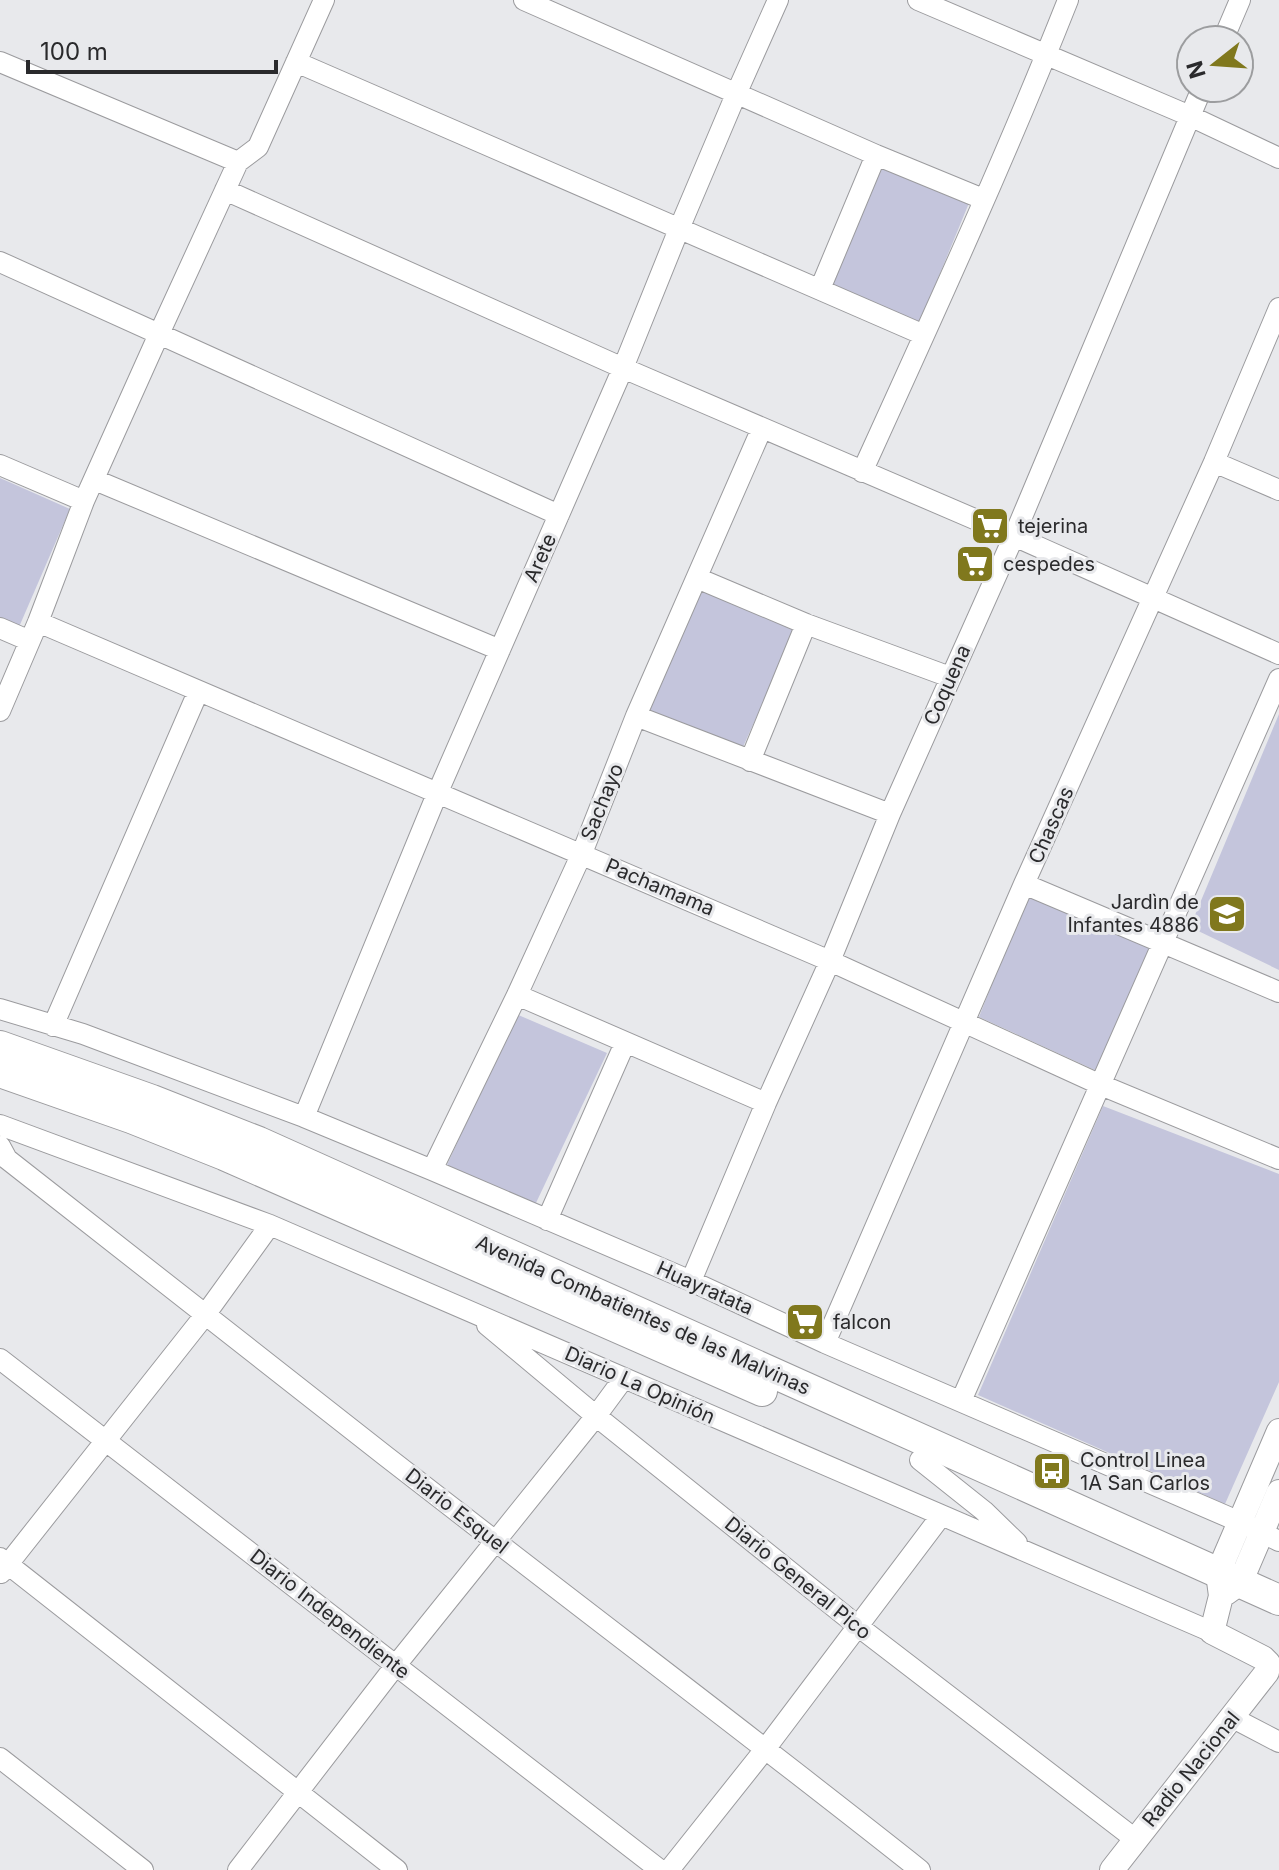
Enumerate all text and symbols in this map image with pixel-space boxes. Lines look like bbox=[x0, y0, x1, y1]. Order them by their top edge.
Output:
scale bar bbox=[28, 24, 276, 74]
north arrow bbox=[1175, 24, 1255, 104]
text: 100 m bbox=[40, 37, 108, 66]
text: N bbox=[1181, 58, 1211, 82]
supermarket icon: tejerina bbox=[969, 505, 1011, 547]
place label: tejerina bbox=[1018, 514, 1088, 538]
street label: Arete bbox=[519, 530, 561, 586]
supermarket icon: cespedes bbox=[954, 543, 996, 585]
place label: cespedes bbox=[1003, 552, 1095, 576]
street label: Coquena bbox=[919, 641, 975, 729]
street label: Sachayo bbox=[576, 760, 628, 844]
street label: Chascas bbox=[1023, 783, 1079, 867]
street label: Pachamama bbox=[602, 853, 718, 921]
place label: Jardìn de Infantes 4886 bbox=[1067, 890, 1199, 937]
school or university icon: Jardìn de Infantes 4886 bbox=[1206, 893, 1248, 935]
street label: Avenida Combatientes de las Malvinas bbox=[472, 1230, 814, 1400]
street label: Huayratata bbox=[653, 1256, 757, 1320]
supermarket icon: falcon bbox=[784, 1301, 826, 1343]
place label: falcon bbox=[833, 1310, 891, 1334]
street label: Diario La Opinión bbox=[561, 1341, 719, 1429]
place label: Control Linea 1A San Carlos bbox=[1080, 1448, 1210, 1495]
bus stop icon: Control Linea 1A San Carlos bbox=[1031, 1450, 1073, 1492]
street label: Diario Esquel bbox=[401, 1463, 513, 1559]
street label: Diario General Pico bbox=[720, 1512, 876, 1644]
street label: Diario Independiente bbox=[245, 1544, 415, 1684]
street label: Radio Nacional bbox=[1137, 1707, 1245, 1831]

